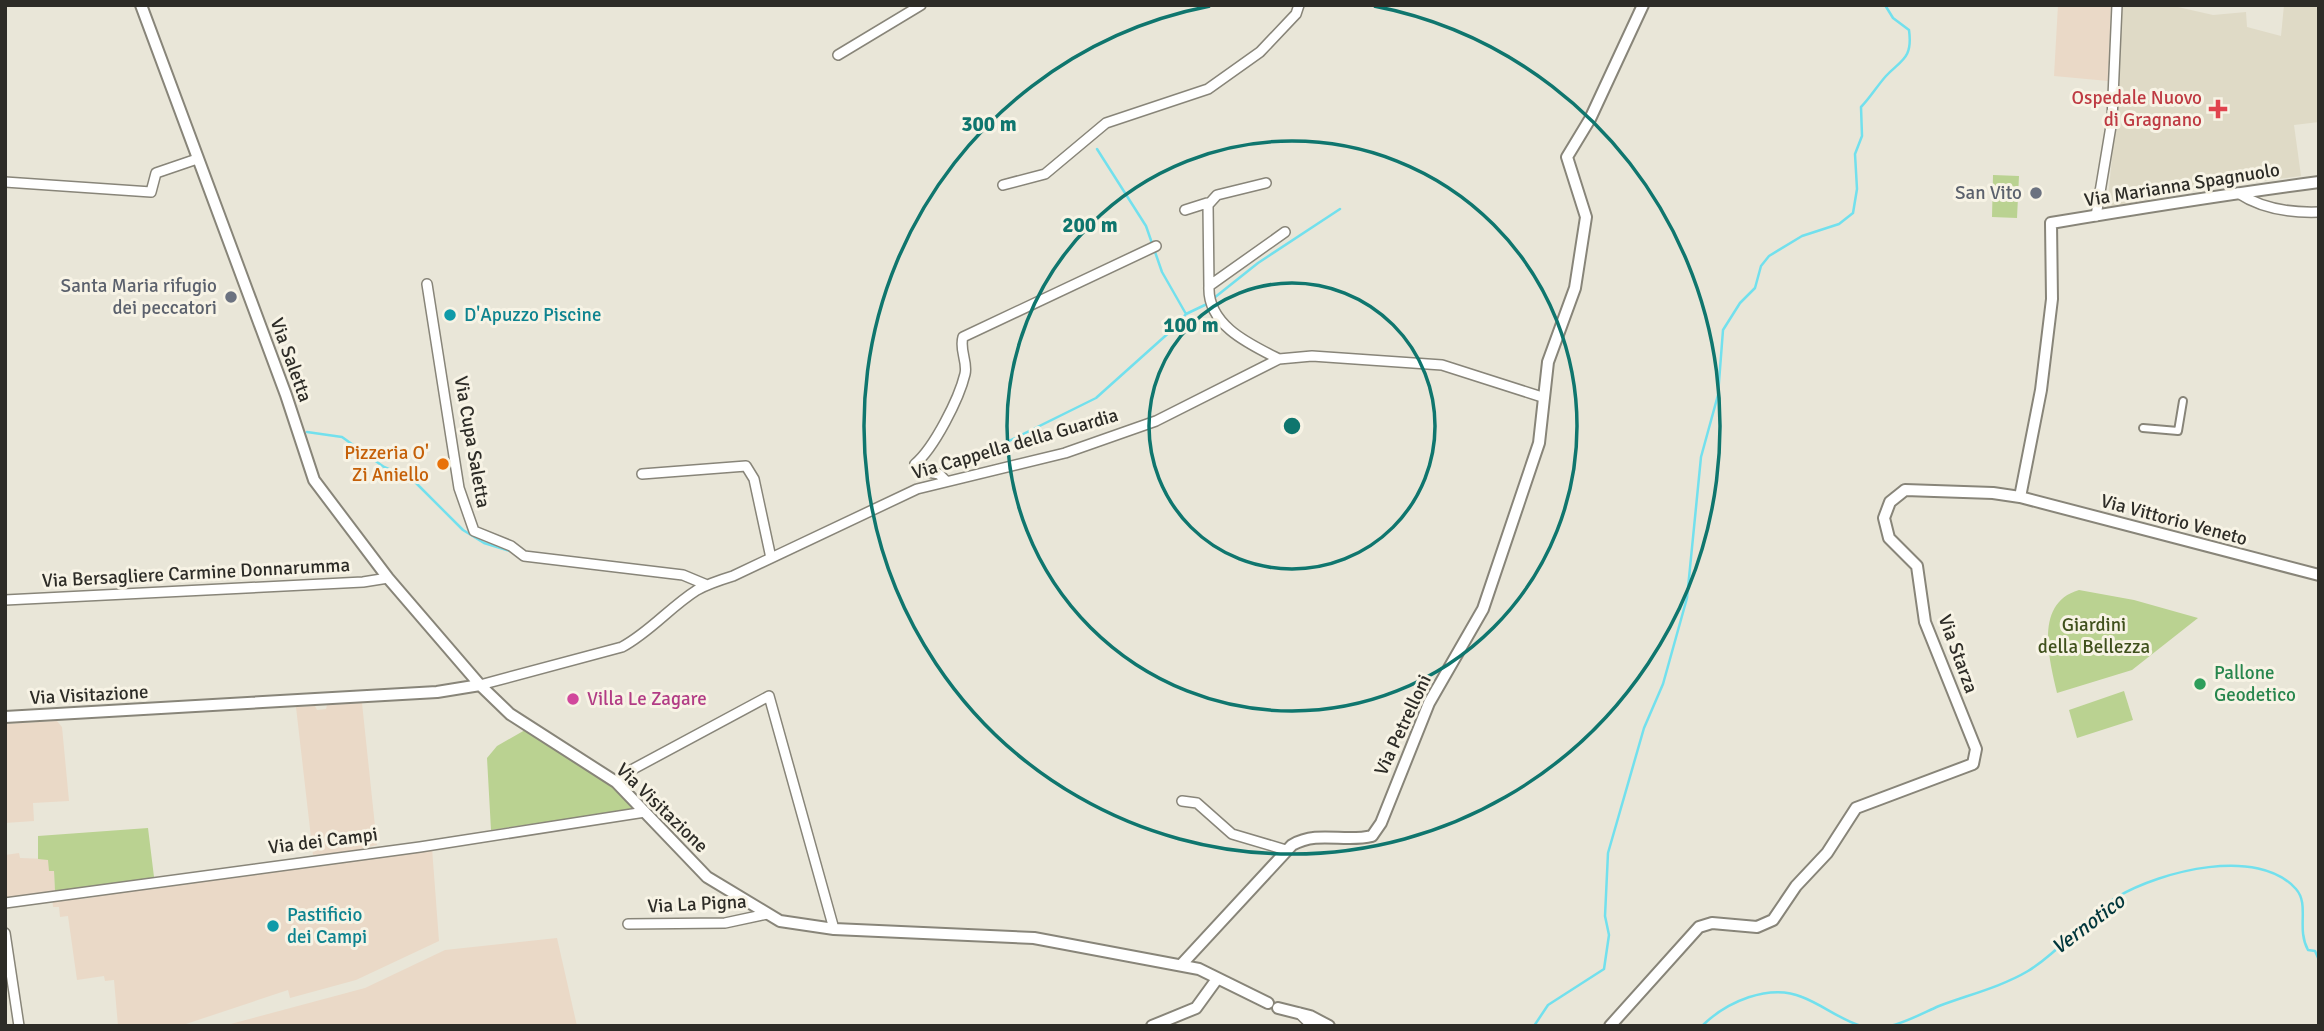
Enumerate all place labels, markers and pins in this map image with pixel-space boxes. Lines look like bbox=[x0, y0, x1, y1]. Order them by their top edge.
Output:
place label: Ospedale Nuovo di Gragnano bbox=[2072, 86, 2202, 132]
marker: Ospedale Nuovo di Gragnano bbox=[2208, 99, 2228, 119]
place label: San Vito bbox=[1955, 181, 2022, 205]
marker: San Vito bbox=[2028, 185, 2044, 201]
place label: Santa Maria rifugio dei peccatori bbox=[61, 274, 217, 320]
marker: Santa Maria rifugio dei peccatori bbox=[223, 289, 239, 305]
place label: D'Apuzzo Piscine bbox=[464, 303, 601, 327]
marker: D'Apuzzo Piscine bbox=[442, 307, 458, 323]
centre of rings bbox=[1280, 414, 1304, 438]
place label: Pizzeria O' Zi Aniello bbox=[344, 441, 429, 487]
marker: Pizzeria O' Zi Aniello bbox=[435, 456, 451, 472]
place label: Pallone Geodetico bbox=[2214, 661, 2296, 707]
marker: Pallone Geodetico bbox=[2192, 676, 2208, 692]
place label: Villa Le Zagare bbox=[587, 687, 707, 711]
marker: Villa Le Zagare bbox=[565, 691, 581, 707]
place label: Pastificio dei Campi bbox=[287, 903, 367, 949]
marker: Pastificio dei Campi bbox=[265, 918, 281, 934]

